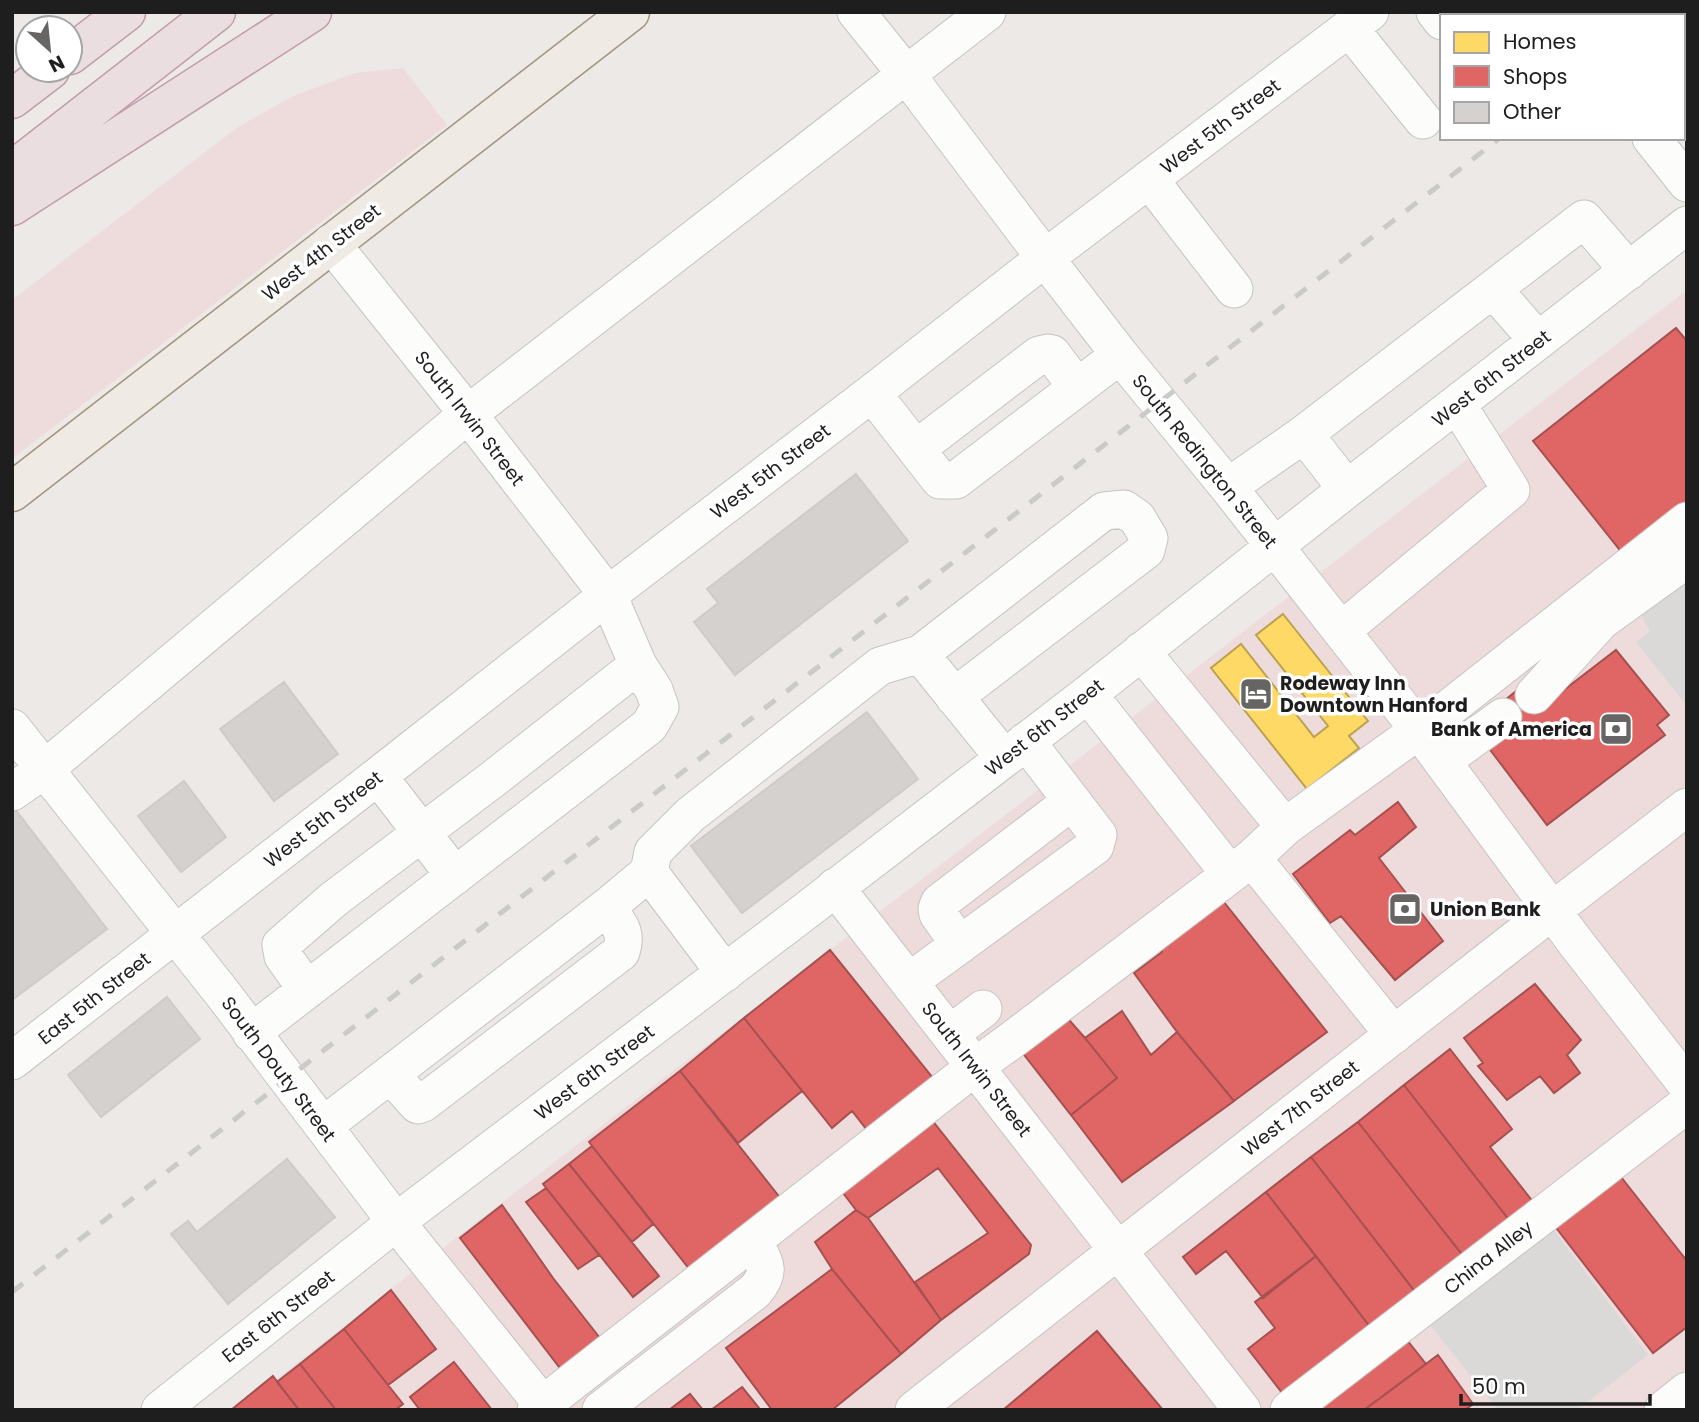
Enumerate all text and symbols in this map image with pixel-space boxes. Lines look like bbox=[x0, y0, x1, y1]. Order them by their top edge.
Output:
north arrow bbox=[14, 14, 84, 84]
legend bbox=[1440, 14, 1685, 140]
text: Homes bbox=[1503, 27, 1577, 56]
text: N bbox=[44, 48, 69, 79]
text: Shops bbox=[1503, 62, 1567, 91]
street label: West 5th Street bbox=[1155, 72, 1286, 180]
text: Other bbox=[1503, 97, 1562, 126]
street label: West 4th Street bbox=[256, 197, 386, 307]
street label: West 6th Street bbox=[1426, 323, 1556, 433]
street label: South Irwin Street bbox=[408, 345, 531, 491]
street label: South Redington Street bbox=[1126, 368, 1284, 554]
street label: West 5th Street bbox=[705, 417, 836, 525]
place label: Rodeway Inn Downtown Hanford bbox=[1280, 670, 1468, 719]
street label: West 6th Street bbox=[979, 672, 1109, 782]
hotel icon: Rodeway Inn Downtown Hanford bbox=[1237, 675, 1275, 713]
bank icon: Bank of America bbox=[1597, 710, 1635, 748]
place label: Bank of America bbox=[1431, 716, 1592, 743]
street label: West 5th Street bbox=[258, 764, 388, 874]
bank icon: Union Bank bbox=[1386, 890, 1424, 928]
place label: Union Bank bbox=[1430, 896, 1541, 923]
street label: East 5th Street bbox=[32, 946, 156, 1051]
street label: South Douty Street bbox=[215, 991, 342, 1148]
street label: South Irwin Street bbox=[915, 996, 1038, 1142]
street label: West 6th Street bbox=[529, 1018, 660, 1127]
street label: West 7th Street bbox=[1236, 1054, 1365, 1163]
street label: China Alley bbox=[1438, 1214, 1539, 1301]
street label: East 6th Street bbox=[216, 1264, 340, 1369]
scale bar bbox=[1461, 1362, 1650, 1406]
text: 50 m bbox=[1472, 1372, 1526, 1401]

